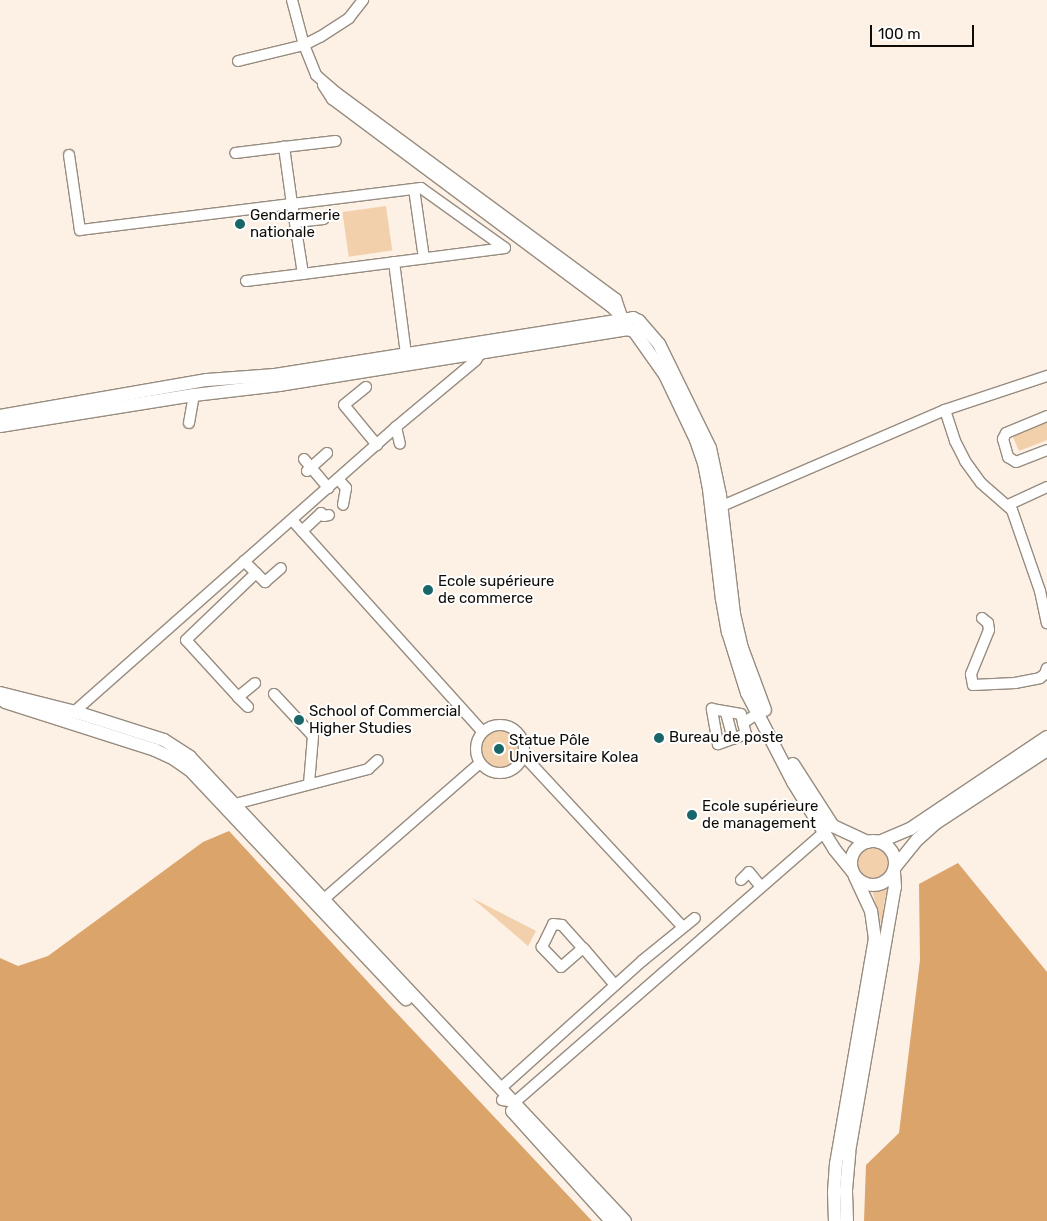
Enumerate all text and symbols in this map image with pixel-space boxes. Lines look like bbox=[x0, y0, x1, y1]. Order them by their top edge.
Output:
scale bar bbox=[872, 15, 976, 47]
text: 100 m bbox=[878, 25, 920, 43]
place label: Gendarmerie nationale bbox=[250, 206, 340, 241]
marker: Gendarmerie nationale bbox=[234, 218, 246, 230]
place label: Ecole supérieure de commerce bbox=[438, 572, 554, 607]
marker: Ecole supérieure de commerce bbox=[422, 584, 434, 596]
place label: School of Commercial Higher Studies bbox=[309, 702, 461, 737]
marker: School of Commercial Higher Studies bbox=[293, 714, 305, 726]
place label: Bureau de poste bbox=[669, 729, 783, 747]
place label: Statue Pôle Universitaire Kolea bbox=[509, 731, 639, 766]
marker: Bureau de poste bbox=[653, 732, 665, 744]
marker: Statue Pôle Universitaire Kolea bbox=[493, 743, 505, 755]
place label: Ecole supérieure de management bbox=[702, 797, 818, 832]
marker: Ecole supérieure de management bbox=[686, 809, 698, 821]

